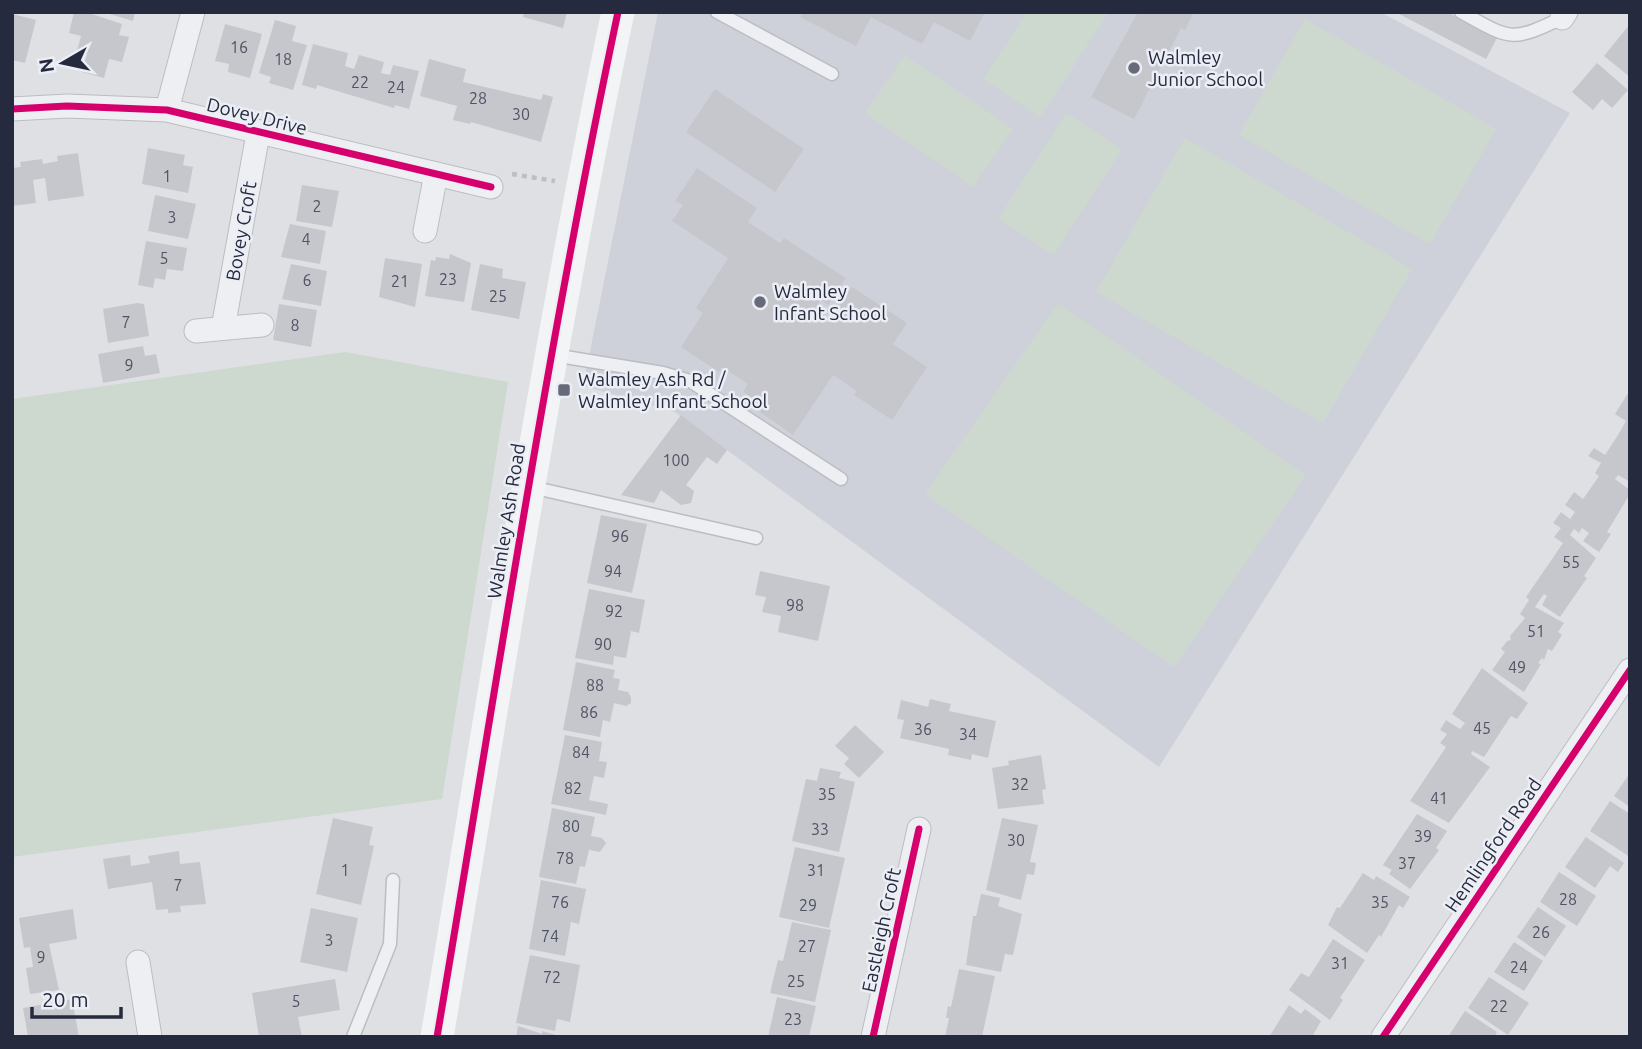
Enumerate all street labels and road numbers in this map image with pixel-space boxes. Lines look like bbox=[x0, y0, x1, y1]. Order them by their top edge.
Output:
street label: Dovey Drive bbox=[205, 93, 309, 139]
street label: Bovey Croft bbox=[221, 179, 261, 283]
street label: Walmley Ash Road bbox=[483, 442, 529, 600]
street label: Hemlingford Road bbox=[1440, 774, 1546, 916]
street label: Eastleigh Croft bbox=[857, 865, 905, 994]

